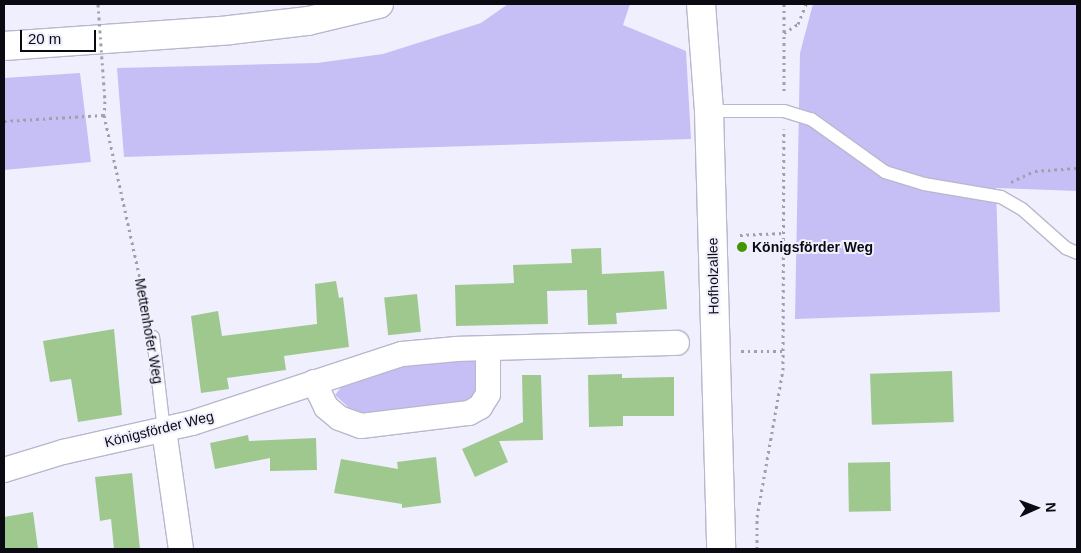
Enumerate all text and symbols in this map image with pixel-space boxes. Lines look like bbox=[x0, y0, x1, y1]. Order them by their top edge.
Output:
scale bar bbox=[22, 20, 99, 52]
text: 20 m bbox=[28, 30, 61, 47]
street label: Hofholzallee bbox=[704, 237, 722, 315]
place label: Königsförder Weg bbox=[752, 239, 873, 255]
marker: Königsförder Weg bbox=[736, 241, 748, 253]
street label: Mettenhofer Weg bbox=[131, 277, 167, 385]
street label: Königsförder Weg bbox=[103, 407, 215, 451]
north arrow bbox=[1011, 483, 1061, 533]
text: N bbox=[1043, 502, 1059, 513]

